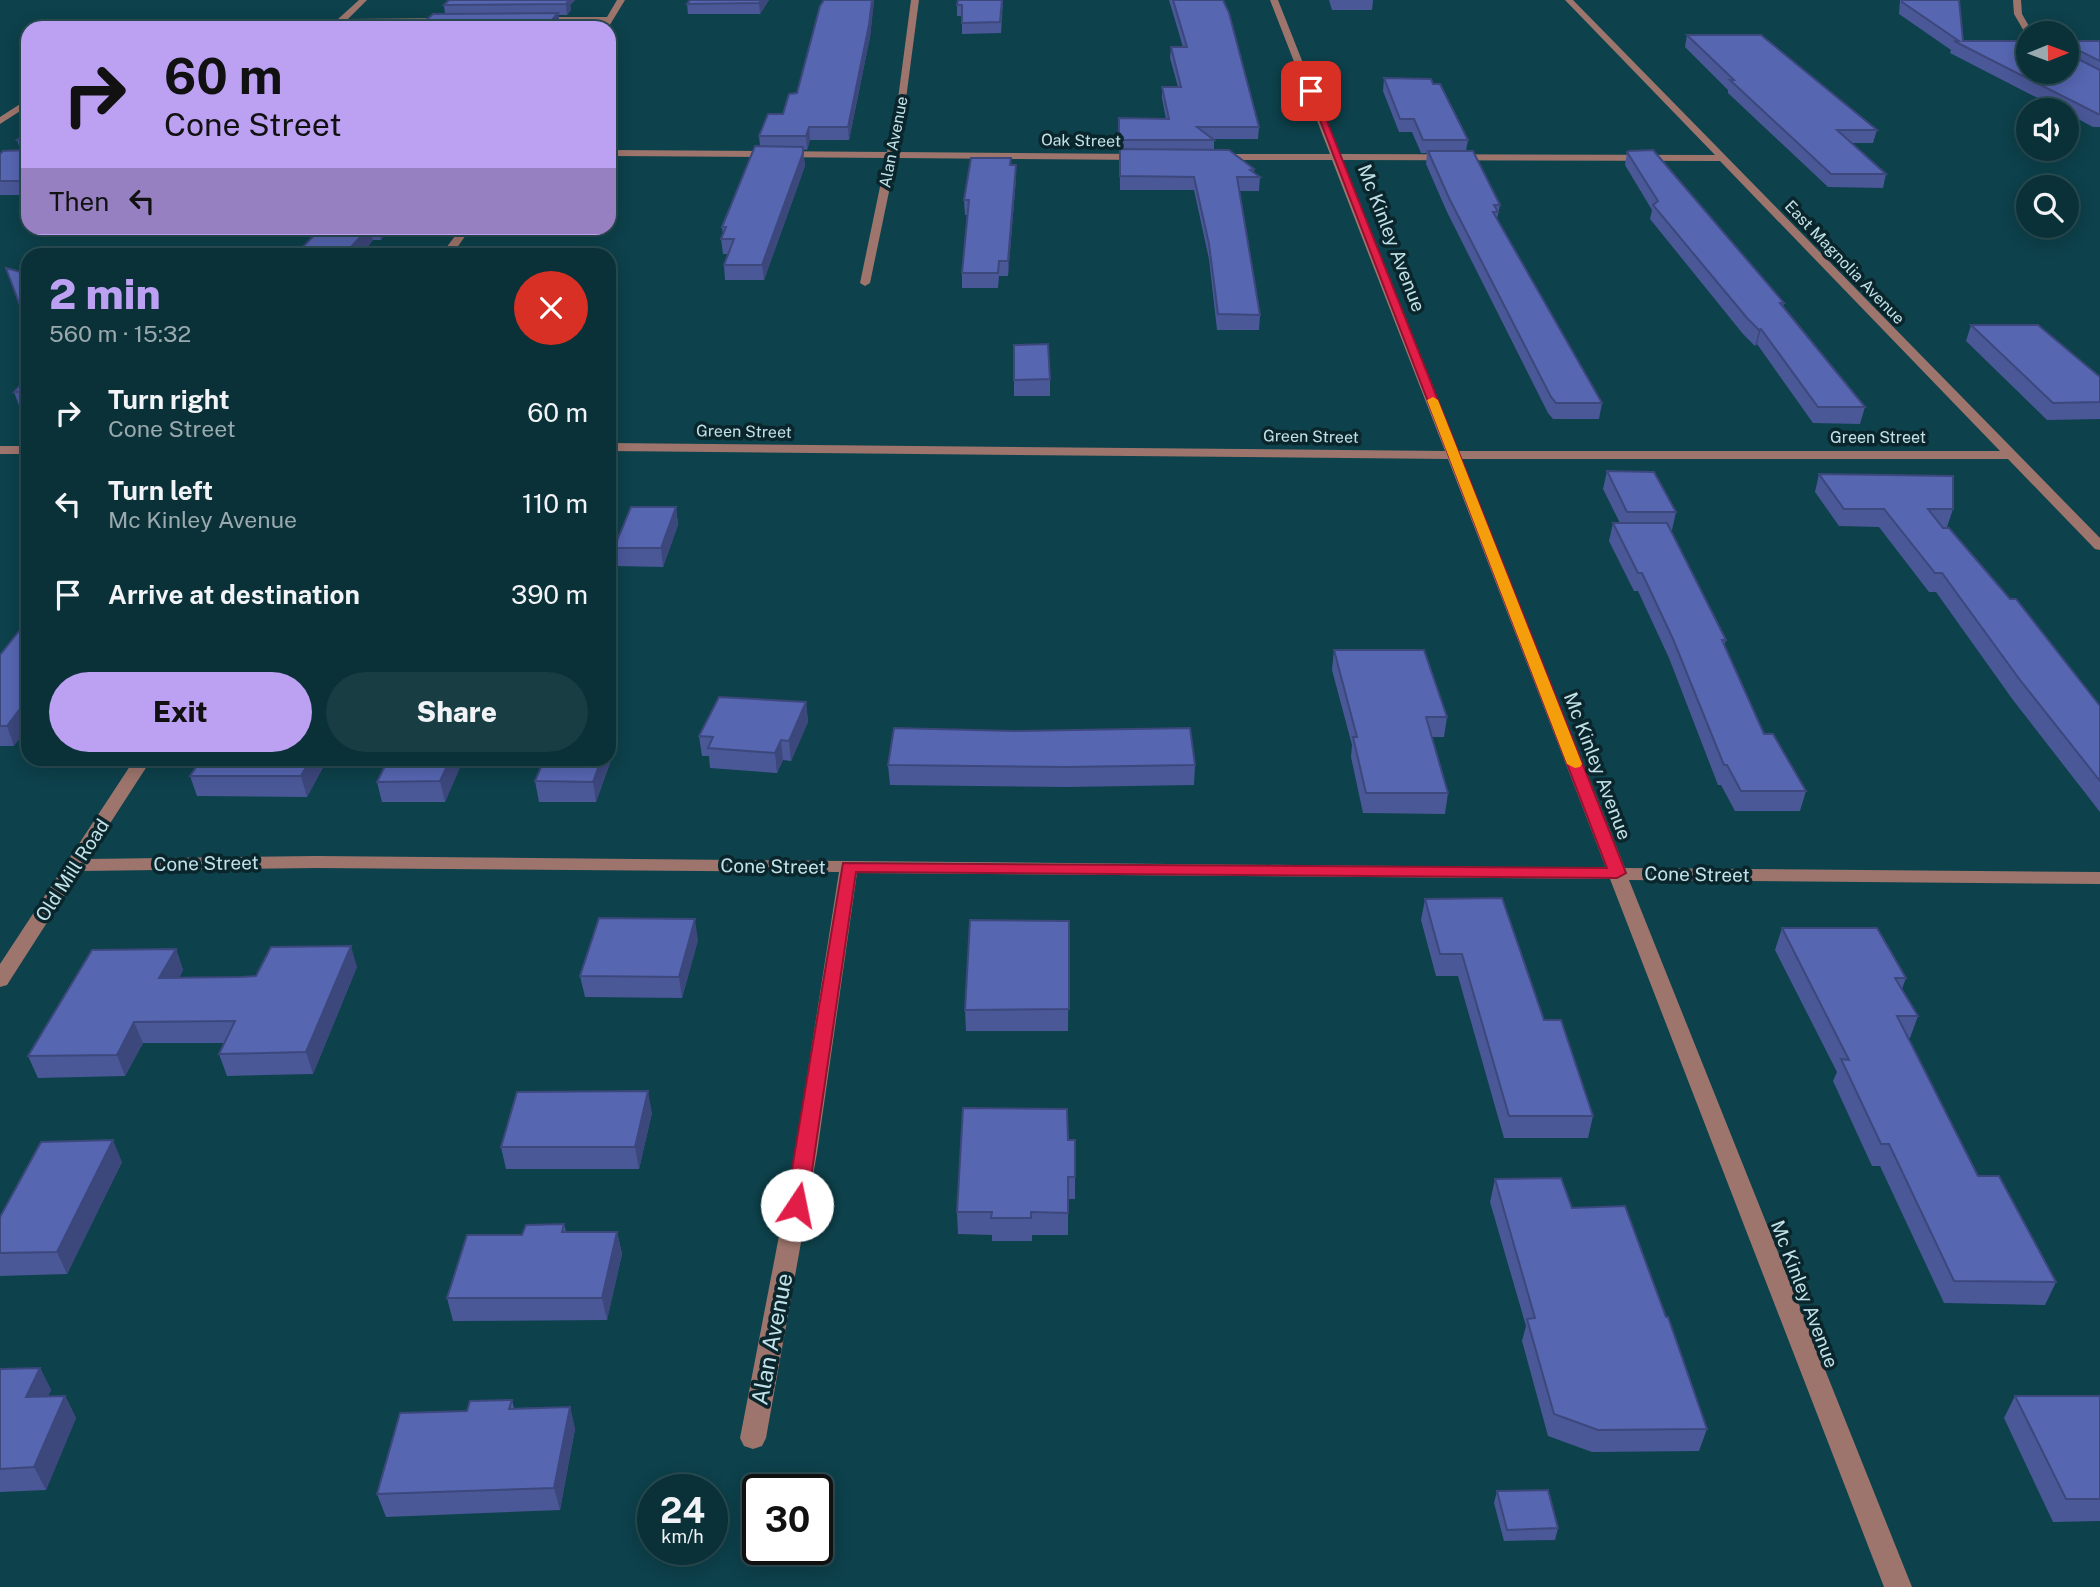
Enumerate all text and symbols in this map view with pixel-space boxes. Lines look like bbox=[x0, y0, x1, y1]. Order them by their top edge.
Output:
north arrow bbox=[2016, 21, 2079, 84]
map controls bbox=[2016, 21, 2079, 238]
text: 60 m bbox=[164, 47, 283, 105]
icon: right bbox=[49, 49, 140, 140]
pin bbox=[1281, 61, 1341, 121]
icon: arrive bbox=[1292, 72, 1330, 110]
street label: Alan Avenue bbox=[875, 95, 912, 190]
button: sound bbox=[2016, 98, 2079, 161]
text: Cone Street bbox=[164, 106, 342, 143]
street label: Oak Street bbox=[1041, 130, 1121, 151]
street label: Mc Kinley Avenue bbox=[1354, 161, 1430, 315]
button: search bbox=[2016, 175, 2079, 238]
icon: left bbox=[123, 182, 161, 220]
text: Then bbox=[49, 186, 109, 217]
street label: East Magnolia Avenue bbox=[1781, 197, 1909, 328]
text: 2 min bbox=[49, 269, 161, 318]
button: close bbox=[514, 271, 588, 345]
text: 560 m · 15:32 bbox=[49, 320, 191, 347]
text: Turn right bbox=[108, 384, 230, 415]
icon: right bbox=[49, 394, 87, 432]
text: 60 m bbox=[527, 397, 588, 428]
text: Cone Street bbox=[108, 415, 236, 442]
street label: Green Street bbox=[696, 421, 792, 442]
street label: Green Street bbox=[1263, 426, 1359, 447]
street label: Green Street bbox=[1830, 428, 1926, 447]
text: Turn left bbox=[108, 475, 213, 506]
icon: left bbox=[49, 485, 87, 523]
text: 110 m bbox=[522, 488, 588, 519]
text: Mc Kinley Avenue bbox=[108, 506, 297, 533]
icon: arrive bbox=[49, 576, 87, 614]
text: Arrive at destination bbox=[108, 579, 360, 610]
text: 390 m bbox=[511, 579, 588, 610]
button: Exit bbox=[49, 672, 312, 752]
button: Share bbox=[326, 672, 588, 752]
street label: Mc Kinley Avenue bbox=[1560, 689, 1636, 843]
street label: Old Mill Road bbox=[31, 815, 113, 925]
street label: Cone Street bbox=[153, 851, 259, 875]
street label: Cone Street bbox=[720, 854, 826, 878]
street label: Cone Street bbox=[1644, 862, 1750, 886]
position arrow bbox=[760, 1168, 834, 1242]
street label: Mc Kinley Avenue bbox=[1767, 1217, 1843, 1371]
street label: Alan Avenue bbox=[745, 1271, 798, 1407]
speed limit sign: 30 bbox=[742, 1474, 833, 1565]
text: 24 bbox=[660, 1490, 705, 1531]
text: km/h bbox=[661, 1526, 704, 1547]

